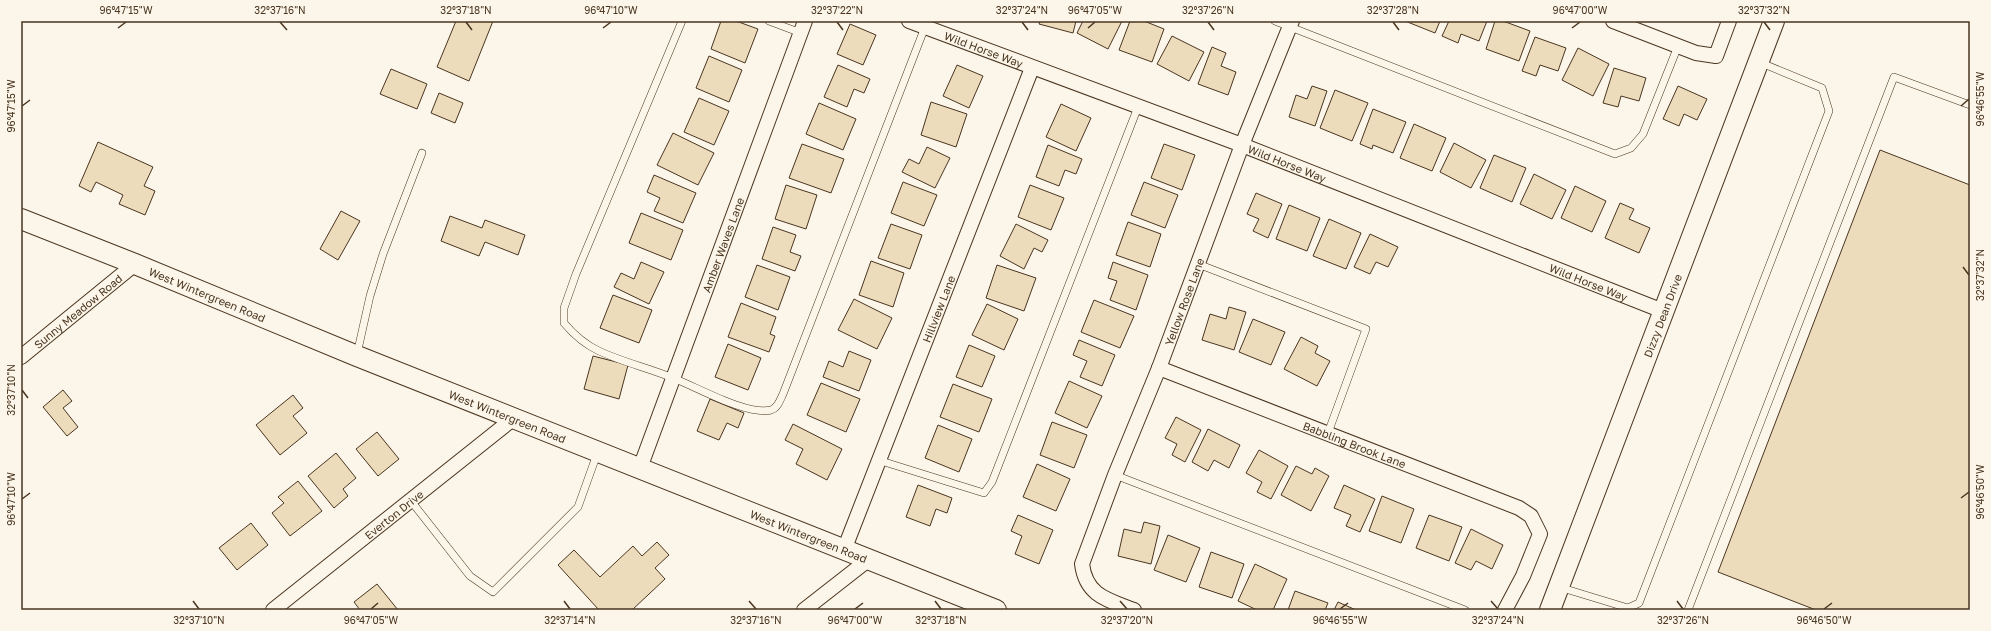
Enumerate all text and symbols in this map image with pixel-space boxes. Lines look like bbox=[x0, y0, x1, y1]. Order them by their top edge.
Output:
text: 96°47'15"W bbox=[99, 4, 153, 16]
text: 32°37'16"N bbox=[254, 4, 306, 16]
text: 32°37'18"N bbox=[440, 4, 492, 16]
text: 96°47'10"W bbox=[584, 4, 638, 16]
text: 32°37'22"N bbox=[811, 4, 863, 16]
text: 32°37'24"N bbox=[996, 4, 1048, 16]
text: 96°47'05"W bbox=[1068, 4, 1123, 16]
text: 32°37'26"N bbox=[1182, 4, 1234, 16]
text: 32°37'28"N bbox=[1367, 4, 1419, 16]
text: 96°47'00"W bbox=[1553, 4, 1608, 16]
text: 32°37'32"N bbox=[1738, 4, 1790, 16]
street label: Wild Horse Way bbox=[943, 28, 1025, 69]
text: 96°46'55"W bbox=[1974, 71, 1986, 126]
text: 96°47'15"W bbox=[5, 79, 17, 133]
street label: Wild Horse Way bbox=[1246, 142, 1328, 184]
street label: Amber Waves Lane bbox=[699, 195, 746, 294]
text: 32°37'32"N bbox=[1974, 249, 1986, 301]
street label: Yellow Rose Lane bbox=[1162, 256, 1206, 347]
street label: Wild Horse Way bbox=[1548, 260, 1630, 303]
street label: West Wintergreen Road bbox=[147, 264, 268, 324]
street label: Sunny Meadow Road bbox=[31, 271, 124, 351]
street label: Dizzy Dean Drive bbox=[1640, 272, 1684, 359]
street label: Hillview Lane bbox=[919, 273, 957, 344]
text: 32°37'10"N bbox=[5, 364, 17, 416]
street label: West Wintergreen Road bbox=[447, 387, 568, 445]
street label: Babbling Brook Lane bbox=[1301, 418, 1408, 470]
text: 96°46'50"W bbox=[1974, 464, 1986, 520]
text: 96°47'10"W bbox=[5, 472, 17, 526]
street label: Everton Drive bbox=[362, 487, 425, 541]
street label: West Wintergreen Road bbox=[748, 506, 869, 565]
text: 32°37'10"N bbox=[173, 614, 225, 626]
text: 96°47'05"W bbox=[344, 614, 399, 626]
text: 32°37'14"N bbox=[544, 614, 596, 626]
text: 32°37'16"N bbox=[730, 614, 782, 626]
text: 96°47'00"W bbox=[828, 614, 883, 626]
text: 32°37'18"N bbox=[915, 614, 967, 626]
text: 32°37'20"N bbox=[1101, 614, 1153, 626]
text: 96°46'55"W bbox=[1313, 614, 1368, 626]
text: 32°37'24"N bbox=[1472, 614, 1524, 626]
text: 32°37'26"N bbox=[1657, 614, 1709, 626]
text: 96°46'50"W bbox=[1796, 614, 1852, 626]

